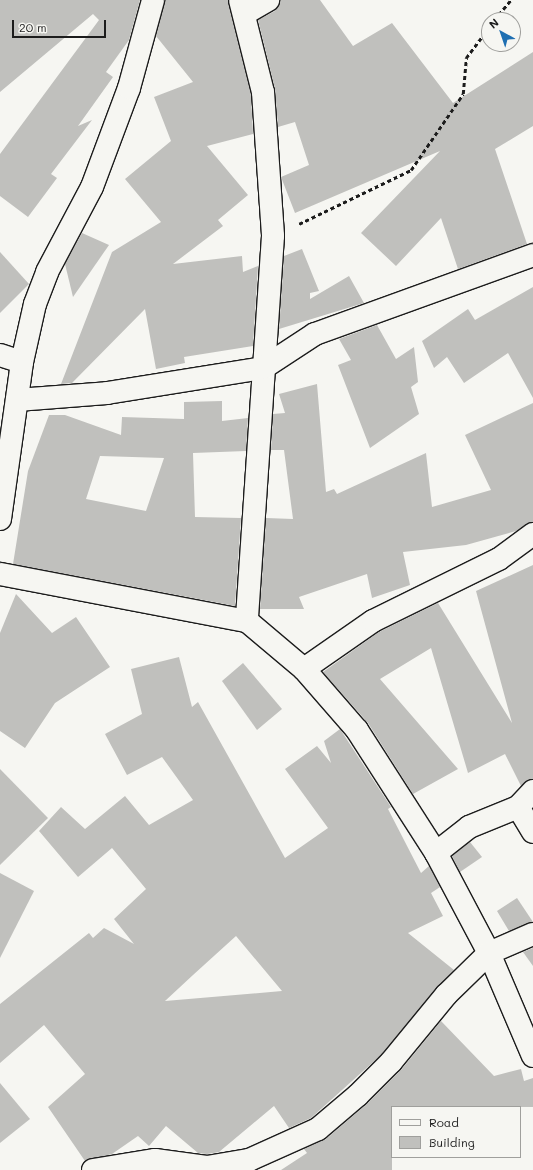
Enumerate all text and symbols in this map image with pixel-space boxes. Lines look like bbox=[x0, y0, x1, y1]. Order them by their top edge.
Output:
scale bar bbox=[14, 12, 108, 38]
north arrow bbox=[481, 12, 521, 52]
text: N bbox=[486, 15, 502, 32]
text: 20 m bbox=[19, 19, 47, 35]
legend bbox=[391, 1106, 521, 1158]
text: Road bbox=[429, 1114, 459, 1130]
text: Building bbox=[429, 1134, 475, 1150]

